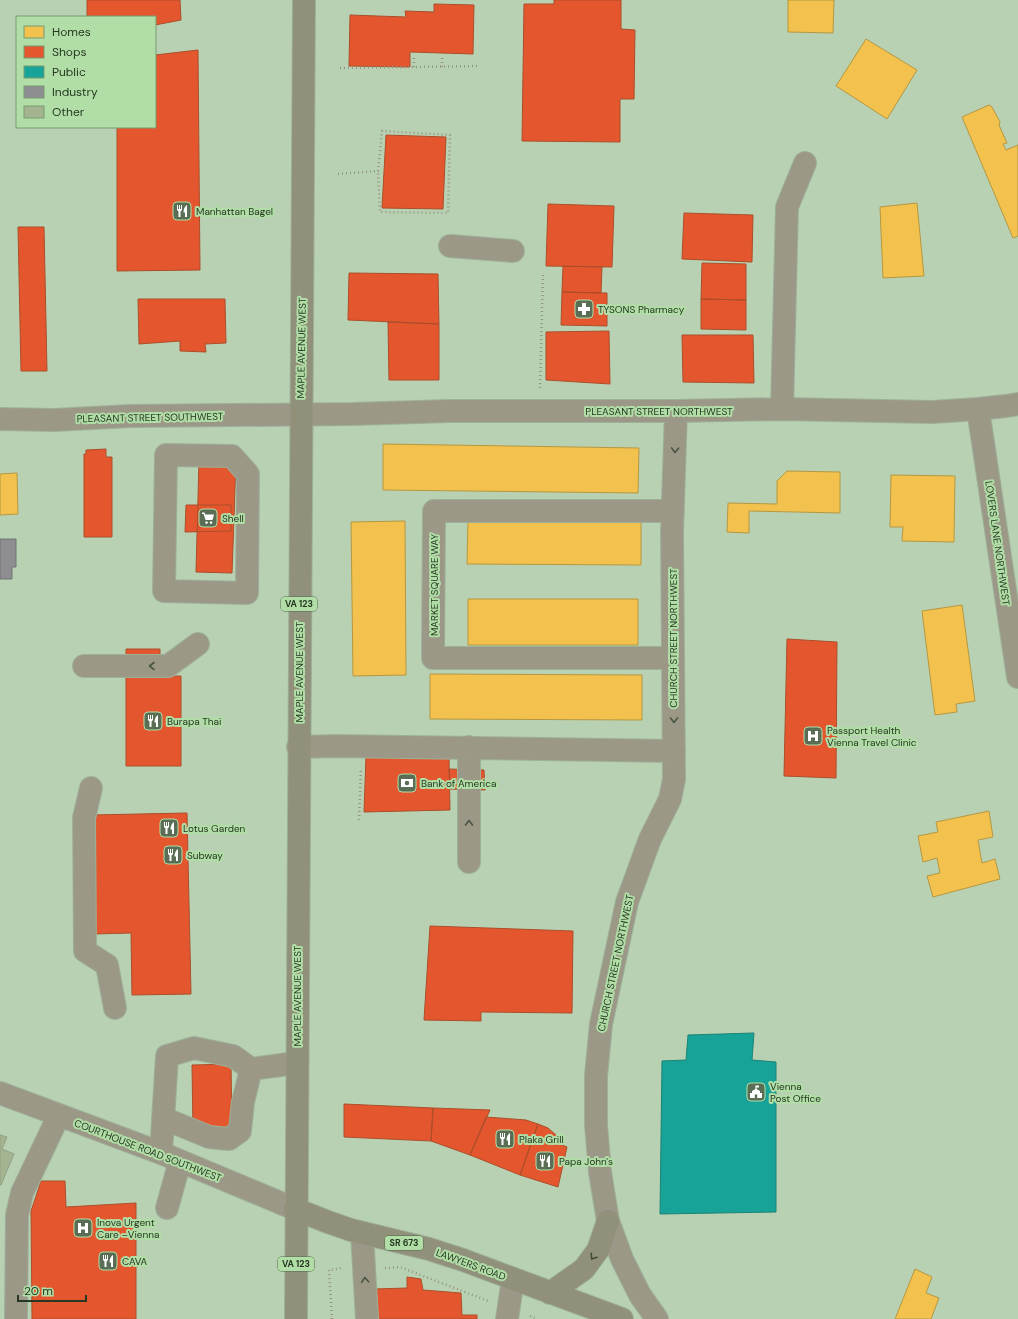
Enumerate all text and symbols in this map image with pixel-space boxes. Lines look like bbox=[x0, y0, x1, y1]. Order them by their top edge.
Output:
legend bbox=[16, 16, 156, 128]
text: Homes bbox=[52, 24, 91, 40]
text: Shops bbox=[52, 44, 87, 60]
text: Public bbox=[52, 64, 86, 80]
text: Industry bbox=[52, 84, 98, 100]
text: Other bbox=[52, 104, 85, 120]
restaurant icon: Manhattan Bagel bbox=[171, 200, 193, 222]
place label: Manhattan Bagel bbox=[196, 205, 273, 218]
street label: MAPLE AVENUE WEST bbox=[294, 297, 309, 399]
pharmacy icon: TYSONS Pharmacy bbox=[573, 298, 595, 320]
place label: TYSONS Pharmacy bbox=[598, 303, 685, 316]
street label: PLEASANT STREET NORTHWEST bbox=[585, 405, 733, 418]
street label: PLEASANT STREET SOUTHWEST bbox=[77, 410, 224, 425]
one-way arrow bbox=[671, 447, 679, 453]
street label: LOVERS LANE NORTHWEST bbox=[982, 480, 1013, 607]
supermarket icon: Shell bbox=[197, 507, 219, 529]
place label: Shell bbox=[222, 512, 244, 525]
street label: MARKET SQUARE WAY bbox=[428, 534, 441, 636]
street label: CHURCH STREET NORTHWEST bbox=[667, 568, 680, 708]
road number: VA 123 bbox=[281, 597, 317, 611]
street label: MAPLE AVENUE WEST bbox=[293, 621, 306, 722]
one-way arrow bbox=[149, 662, 155, 670]
restaurant icon: Burapa Thai bbox=[142, 710, 164, 732]
place label: Burapa Thai bbox=[167, 715, 221, 728]
one-way arrow bbox=[670, 717, 678, 723]
place label: Passport Health Vienna Travel Clinic bbox=[827, 724, 917, 749]
hospital icon: Passport Health Vienna Travel Clinic bbox=[802, 725, 824, 747]
bank icon: Bank of America bbox=[396, 772, 418, 794]
place label: Bank of America bbox=[421, 777, 496, 790]
restaurant icon: Lotus Garden bbox=[158, 817, 180, 839]
one-way arrow bbox=[465, 820, 473, 826]
place label: Lotus Garden bbox=[183, 822, 246, 835]
restaurant icon: Subway bbox=[162, 844, 184, 866]
place label: Subway bbox=[187, 849, 223, 862]
street label: CHURCH STREET NORTHWEST bbox=[595, 893, 636, 1033]
street label: MAPLE AVENUE WEST bbox=[291, 945, 304, 1046]
place label: Vienna Post Office bbox=[770, 1080, 821, 1105]
public building icon: Vienna Post Office bbox=[745, 1081, 767, 1103]
street label: COURTHOUSE ROAD SOUTHWEST bbox=[72, 1116, 224, 1185]
restaurant icon: Plaka Grill bbox=[494, 1128, 516, 1150]
place label: Plaka Grill bbox=[519, 1133, 564, 1146]
restaurant icon: Papa John's bbox=[534, 1150, 556, 1172]
place label: Papa John's bbox=[559, 1155, 613, 1168]
place label: Inova Urgent Care –Vienna bbox=[97, 1216, 159, 1241]
hospital icon: Inova Urgent Care –Vienna bbox=[72, 1217, 94, 1239]
road number: SR 673 bbox=[385, 1236, 423, 1250]
street label: LAWYERS ROAD bbox=[434, 1246, 508, 1283]
restaurant icon: CAVA bbox=[97, 1250, 119, 1272]
one-way arrow bbox=[590, 1253, 598, 1260]
place label: CAVA bbox=[122, 1255, 147, 1268]
road number: VA 123 bbox=[278, 1257, 314, 1271]
scale bar bbox=[18, 1277, 86, 1303]
one-way arrow bbox=[360, 1277, 369, 1283]
text: 20 m bbox=[24, 1283, 53, 1299]

